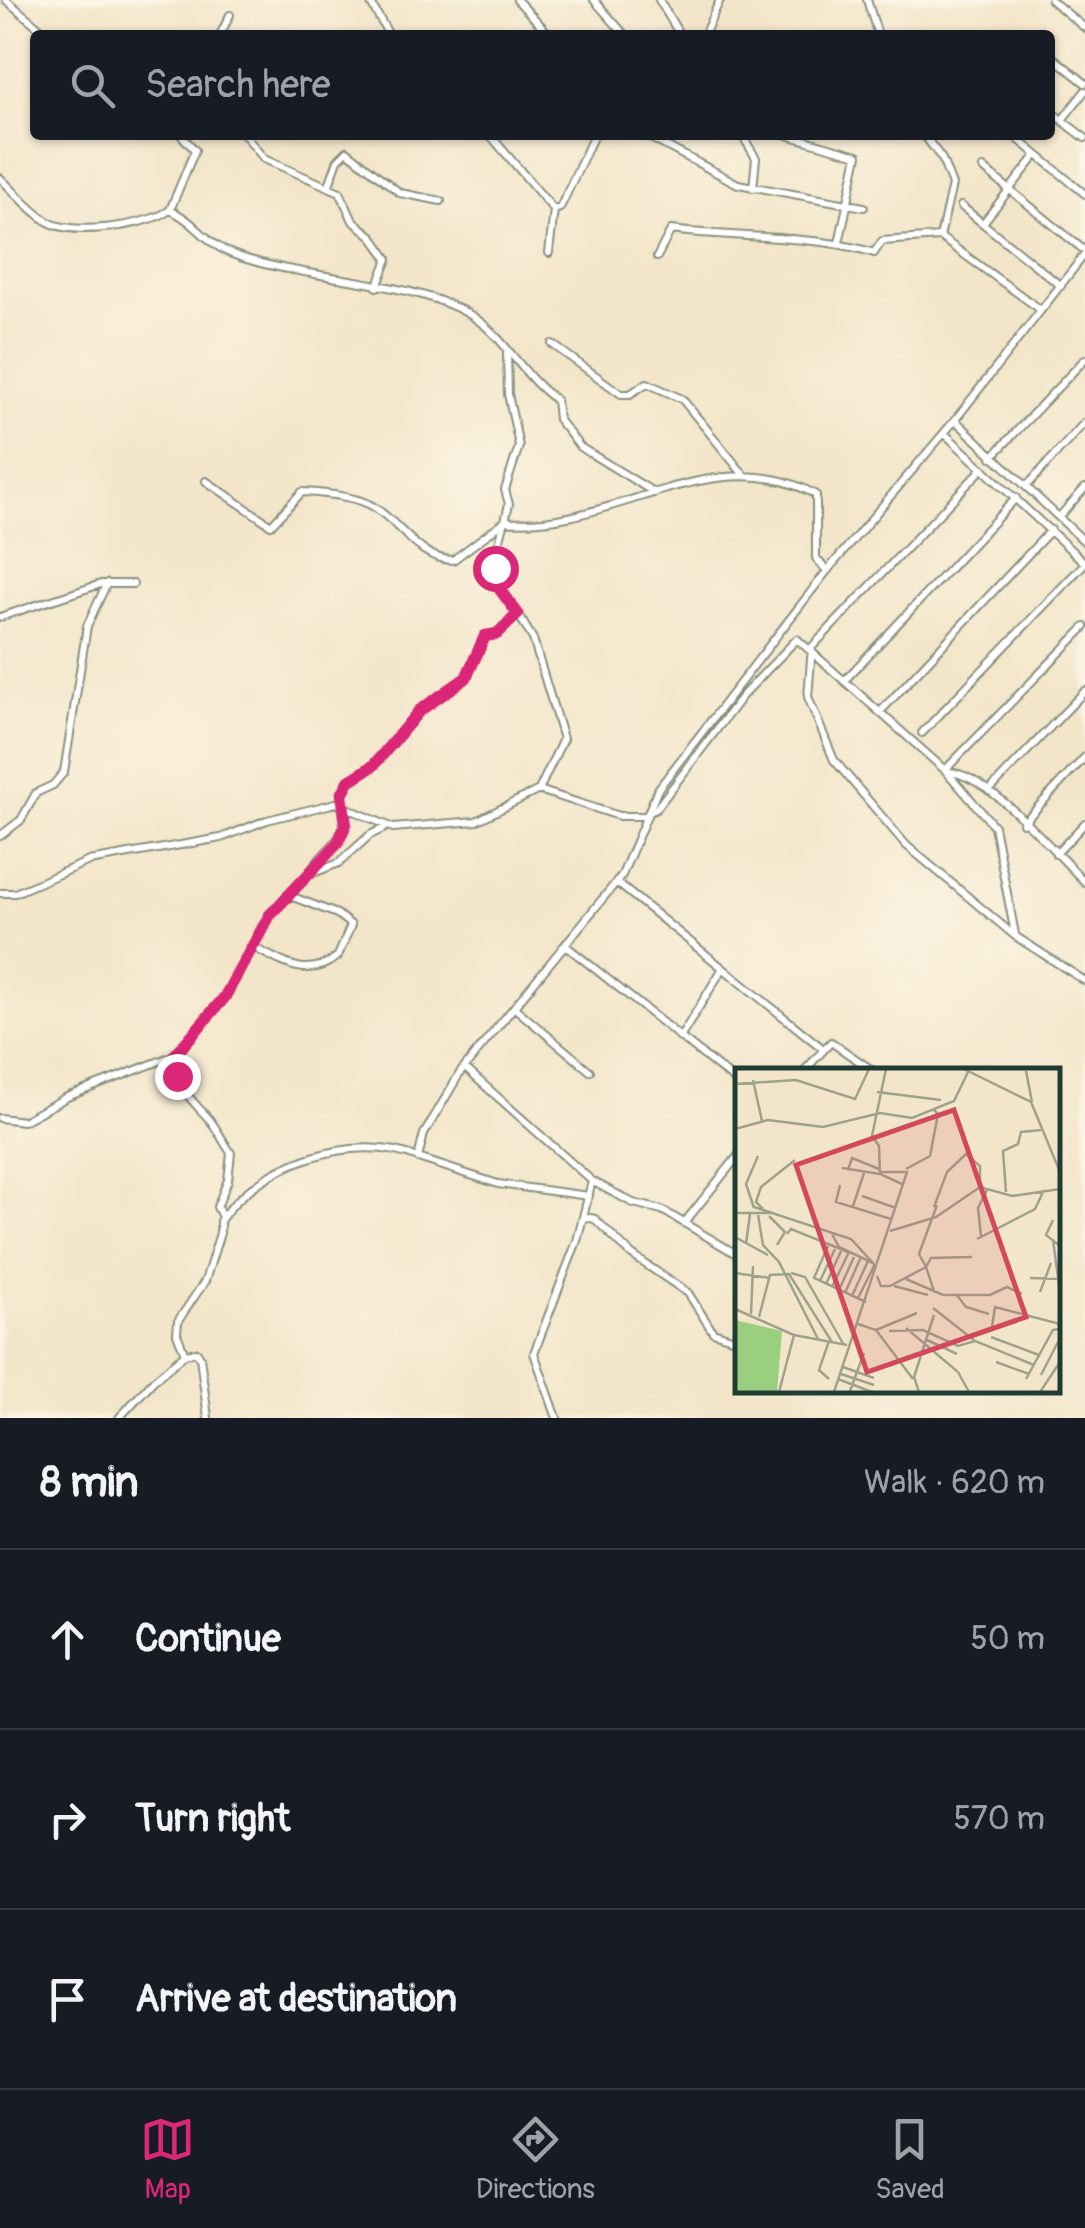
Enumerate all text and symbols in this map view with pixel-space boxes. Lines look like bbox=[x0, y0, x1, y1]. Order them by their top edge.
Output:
search box bbox=[30, 30, 1055, 140]
icon: search bbox=[65, 58, 120, 113]
text: Search here bbox=[145, 61, 331, 109]
route start bbox=[473, 546, 519, 592]
route end bbox=[155, 1054, 201, 1100]
inset map bbox=[735, 1068, 1060, 1393]
text: 8 min bbox=[40, 1457, 138, 1509]
text: Walk · 620 m bbox=[864, 1463, 1045, 1503]
icon: ahead bbox=[40, 1612, 95, 1667]
text: Continue bbox=[135, 1615, 281, 1663]
text: 50 m bbox=[970, 1619, 1045, 1659]
icon: right bbox=[40, 1792, 95, 1847]
text: Turn right bbox=[135, 1795, 290, 1843]
text: 570 m bbox=[954, 1799, 1045, 1839]
icon: arrive bbox=[40, 1972, 95, 2027]
text: Arrive at destination bbox=[135, 1975, 457, 2023]
tab: Map bbox=[140, 2112, 195, 2207]
tab: Directions bbox=[476, 2112, 595, 2207]
tab: Saved bbox=[875, 2112, 945, 2207]

